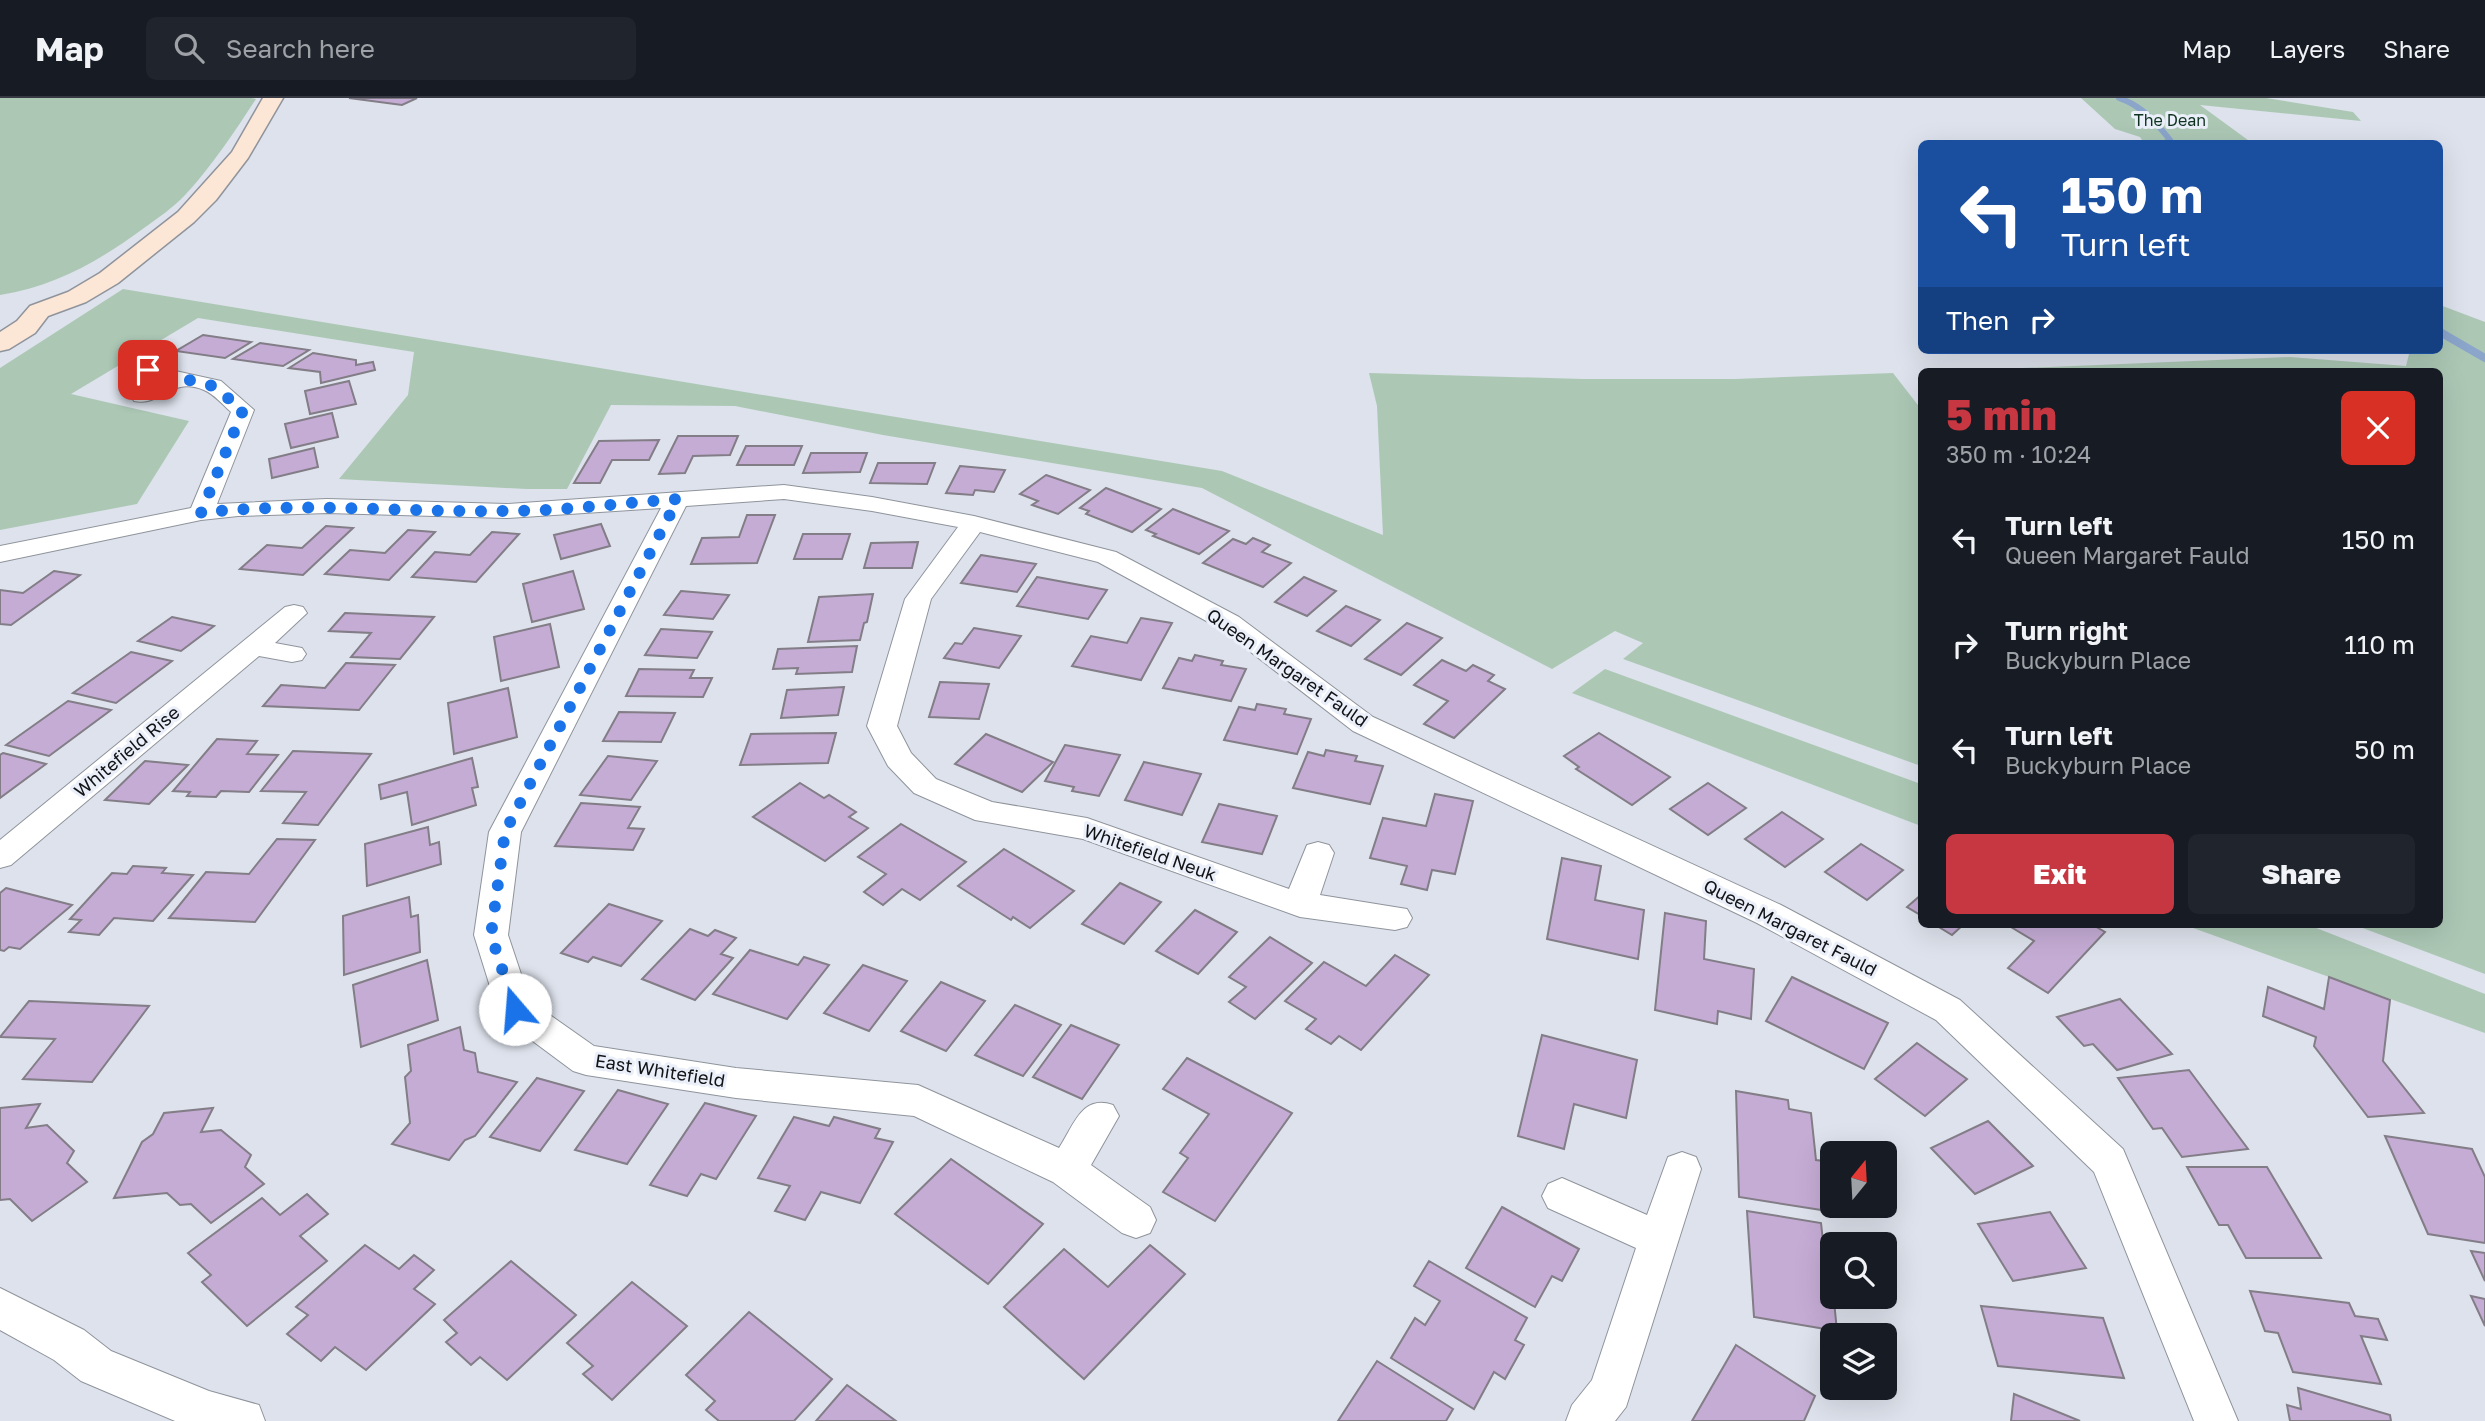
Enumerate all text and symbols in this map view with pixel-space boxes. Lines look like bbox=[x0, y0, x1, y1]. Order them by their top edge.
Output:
search box bbox=[146, 17, 636, 80]
text: Map bbox=[35, 29, 104, 68]
icon: search bbox=[170, 29, 208, 67]
text: Search here bbox=[226, 33, 375, 64]
text: Map bbox=[2182, 34, 2231, 63]
text: Layers bbox=[2269, 34, 2345, 63]
text: Share bbox=[2383, 34, 2450, 63]
park label: The Dean bbox=[2134, 110, 2206, 130]
text: 150 m bbox=[2061, 165, 2203, 224]
icon: left bbox=[1946, 168, 2037, 259]
text: Turn left bbox=[2061, 225, 2190, 263]
icon: right bbox=[2023, 301, 2061, 339]
text: Then bbox=[1946, 305, 2009, 336]
pin bbox=[118, 340, 178, 400]
icon: arrive bbox=[129, 351, 167, 389]
text: 5 min bbox=[1946, 389, 2057, 439]
button: close bbox=[2341, 391, 2415, 465]
text: 350 m · 10:24 bbox=[1946, 440, 2091, 468]
text: Turn left bbox=[2005, 510, 2113, 541]
icon: left bbox=[1946, 521, 1984, 559]
text: 150 m bbox=[2342, 524, 2415, 555]
text: Queen Margaret Fauld bbox=[2005, 541, 2250, 569]
street label: Queen Margaret Fauld bbox=[1203, 603, 1372, 731]
text: Turn right bbox=[2005, 615, 2128, 646]
icon: right bbox=[1946, 626, 1984, 664]
text: 110 m bbox=[2344, 629, 2415, 660]
text: Buckyburn Place bbox=[2005, 646, 2191, 674]
street label: Whitefield Rise bbox=[69, 701, 183, 802]
text: Turn left bbox=[2005, 720, 2113, 751]
icon: left bbox=[1946, 731, 1984, 769]
text: 50 m bbox=[2354, 734, 2415, 765]
text: Buckyburn Place bbox=[2005, 751, 2191, 779]
street label: Whitefield Neuk bbox=[1081, 819, 1220, 885]
button: Exit bbox=[1946, 834, 2174, 914]
button: Share bbox=[2188, 834, 2415, 914]
street label: Queen Margaret Fauld bbox=[1700, 874, 1881, 980]
position arrow bbox=[478, 972, 552, 1046]
street label: East Whitefield bbox=[594, 1049, 727, 1091]
north arrow bbox=[1820, 1141, 1897, 1218]
map controls bbox=[1820, 1141, 1897, 1400]
button: search bbox=[1820, 1232, 1897, 1309]
button: layers bbox=[1820, 1323, 1897, 1400]

